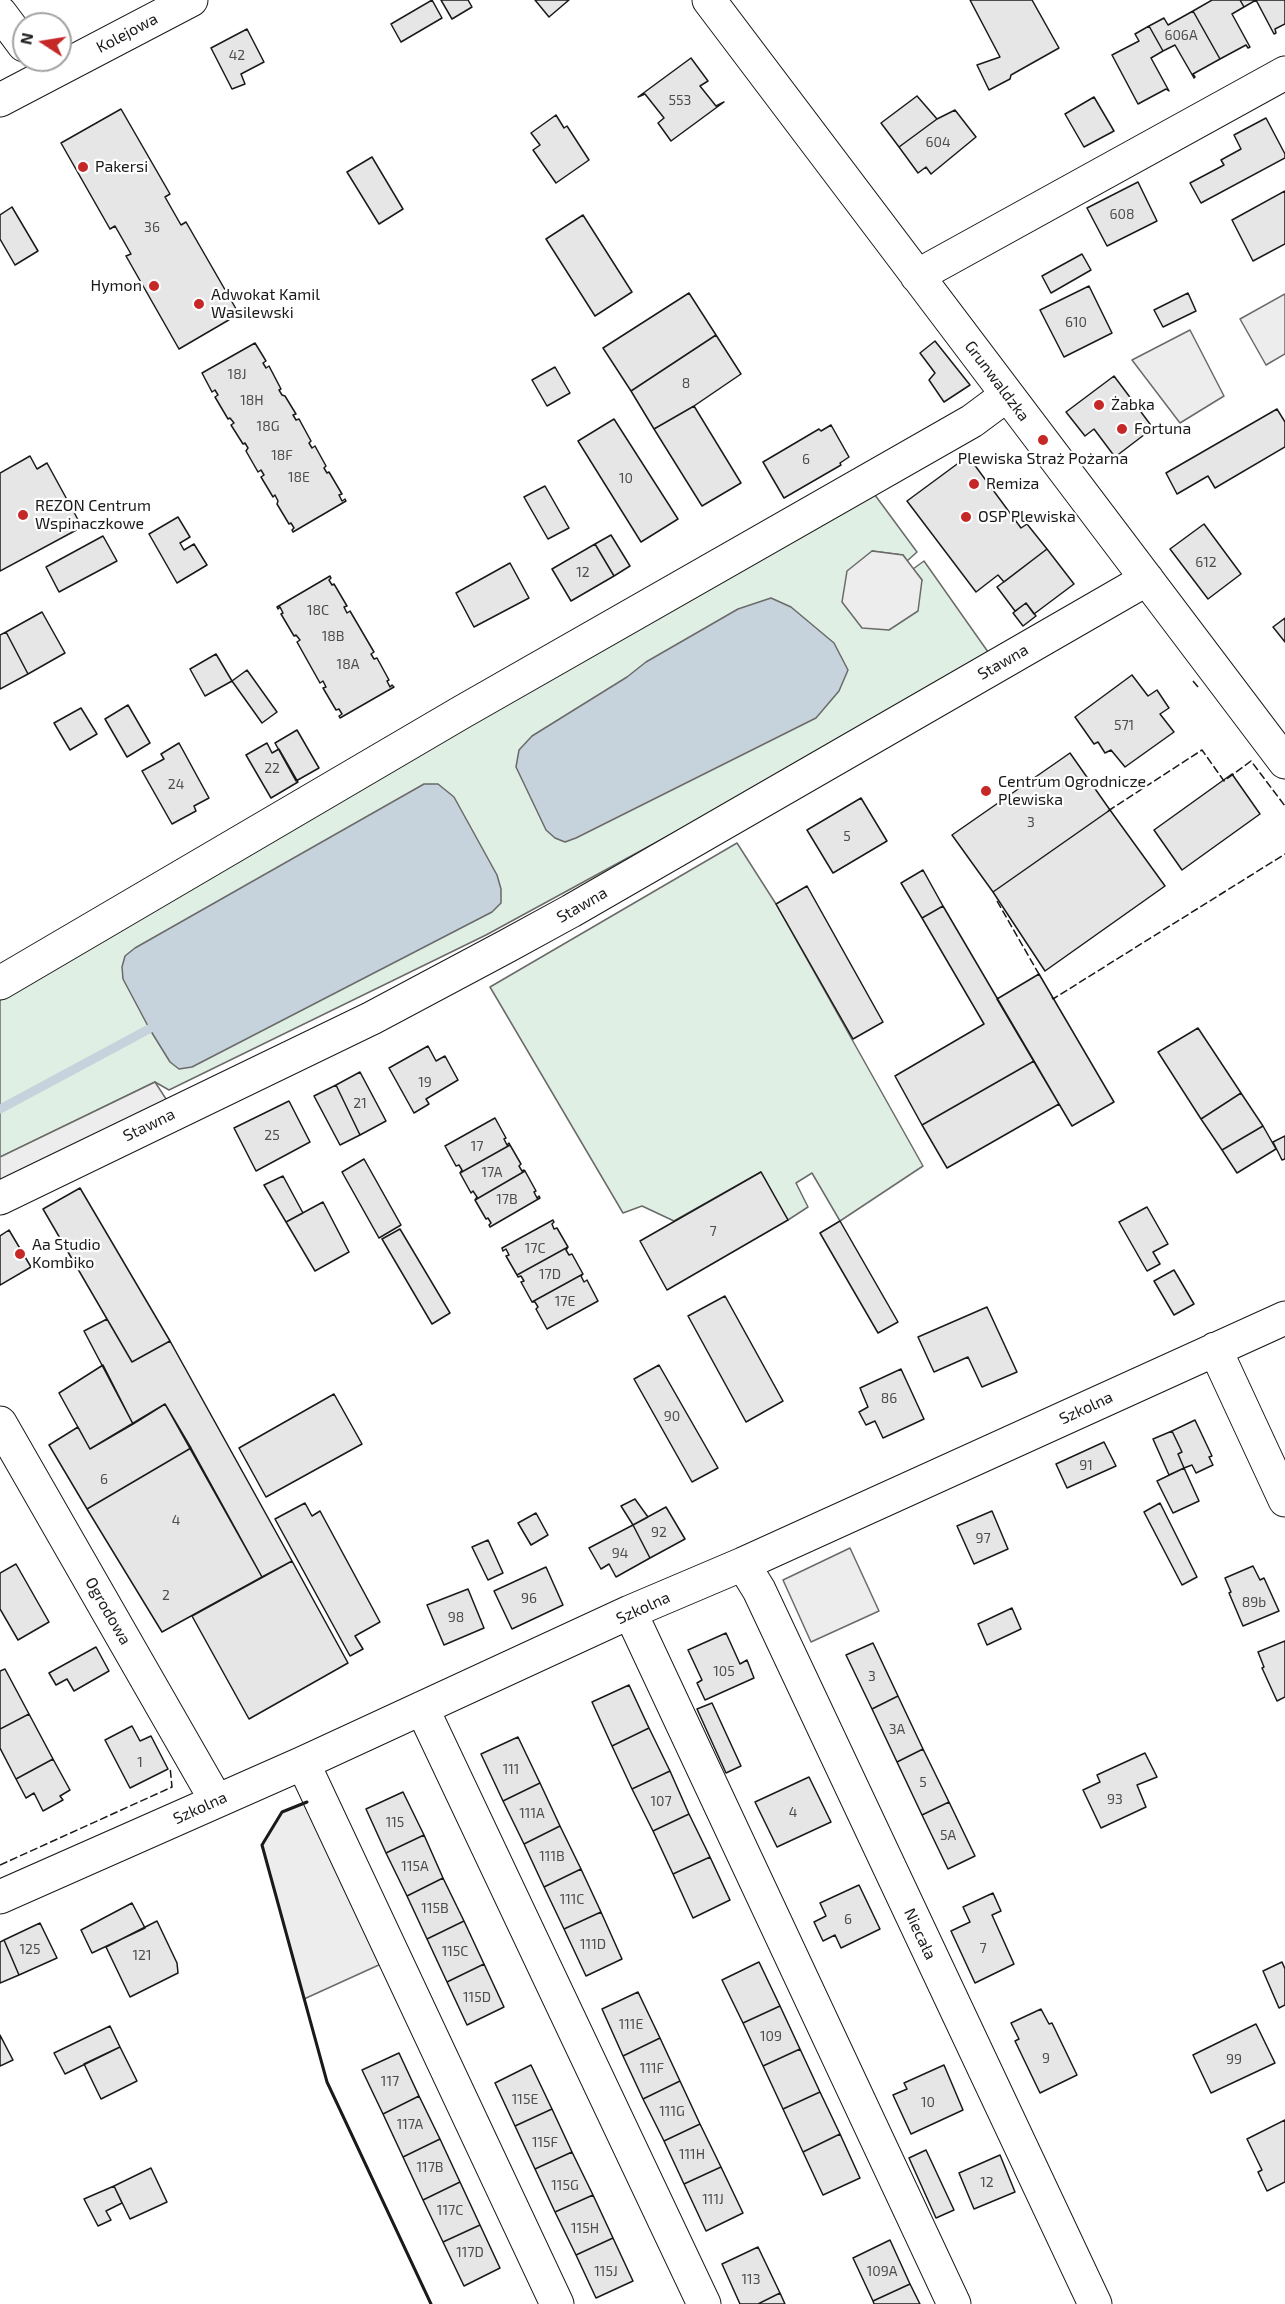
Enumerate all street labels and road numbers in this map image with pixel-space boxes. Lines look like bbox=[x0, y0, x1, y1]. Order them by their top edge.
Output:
street label: Kolejowa bbox=[93, 9, 161, 57]
street label: Grunwaldzka bbox=[961, 337, 1033, 425]
street label: Stawna bbox=[974, 640, 1032, 684]
street label: Stawna bbox=[553, 883, 611, 927]
street label: Stawna bbox=[120, 1104, 178, 1146]
street label: Szkolna bbox=[1056, 1387, 1116, 1429]
street label: Ogrodowa bbox=[81, 1574, 135, 1648]
street label: Szkolna bbox=[613, 1588, 673, 1628]
street label: Szkolna bbox=[170, 1788, 230, 1828]
street label: Niecała bbox=[900, 1905, 940, 1963]

